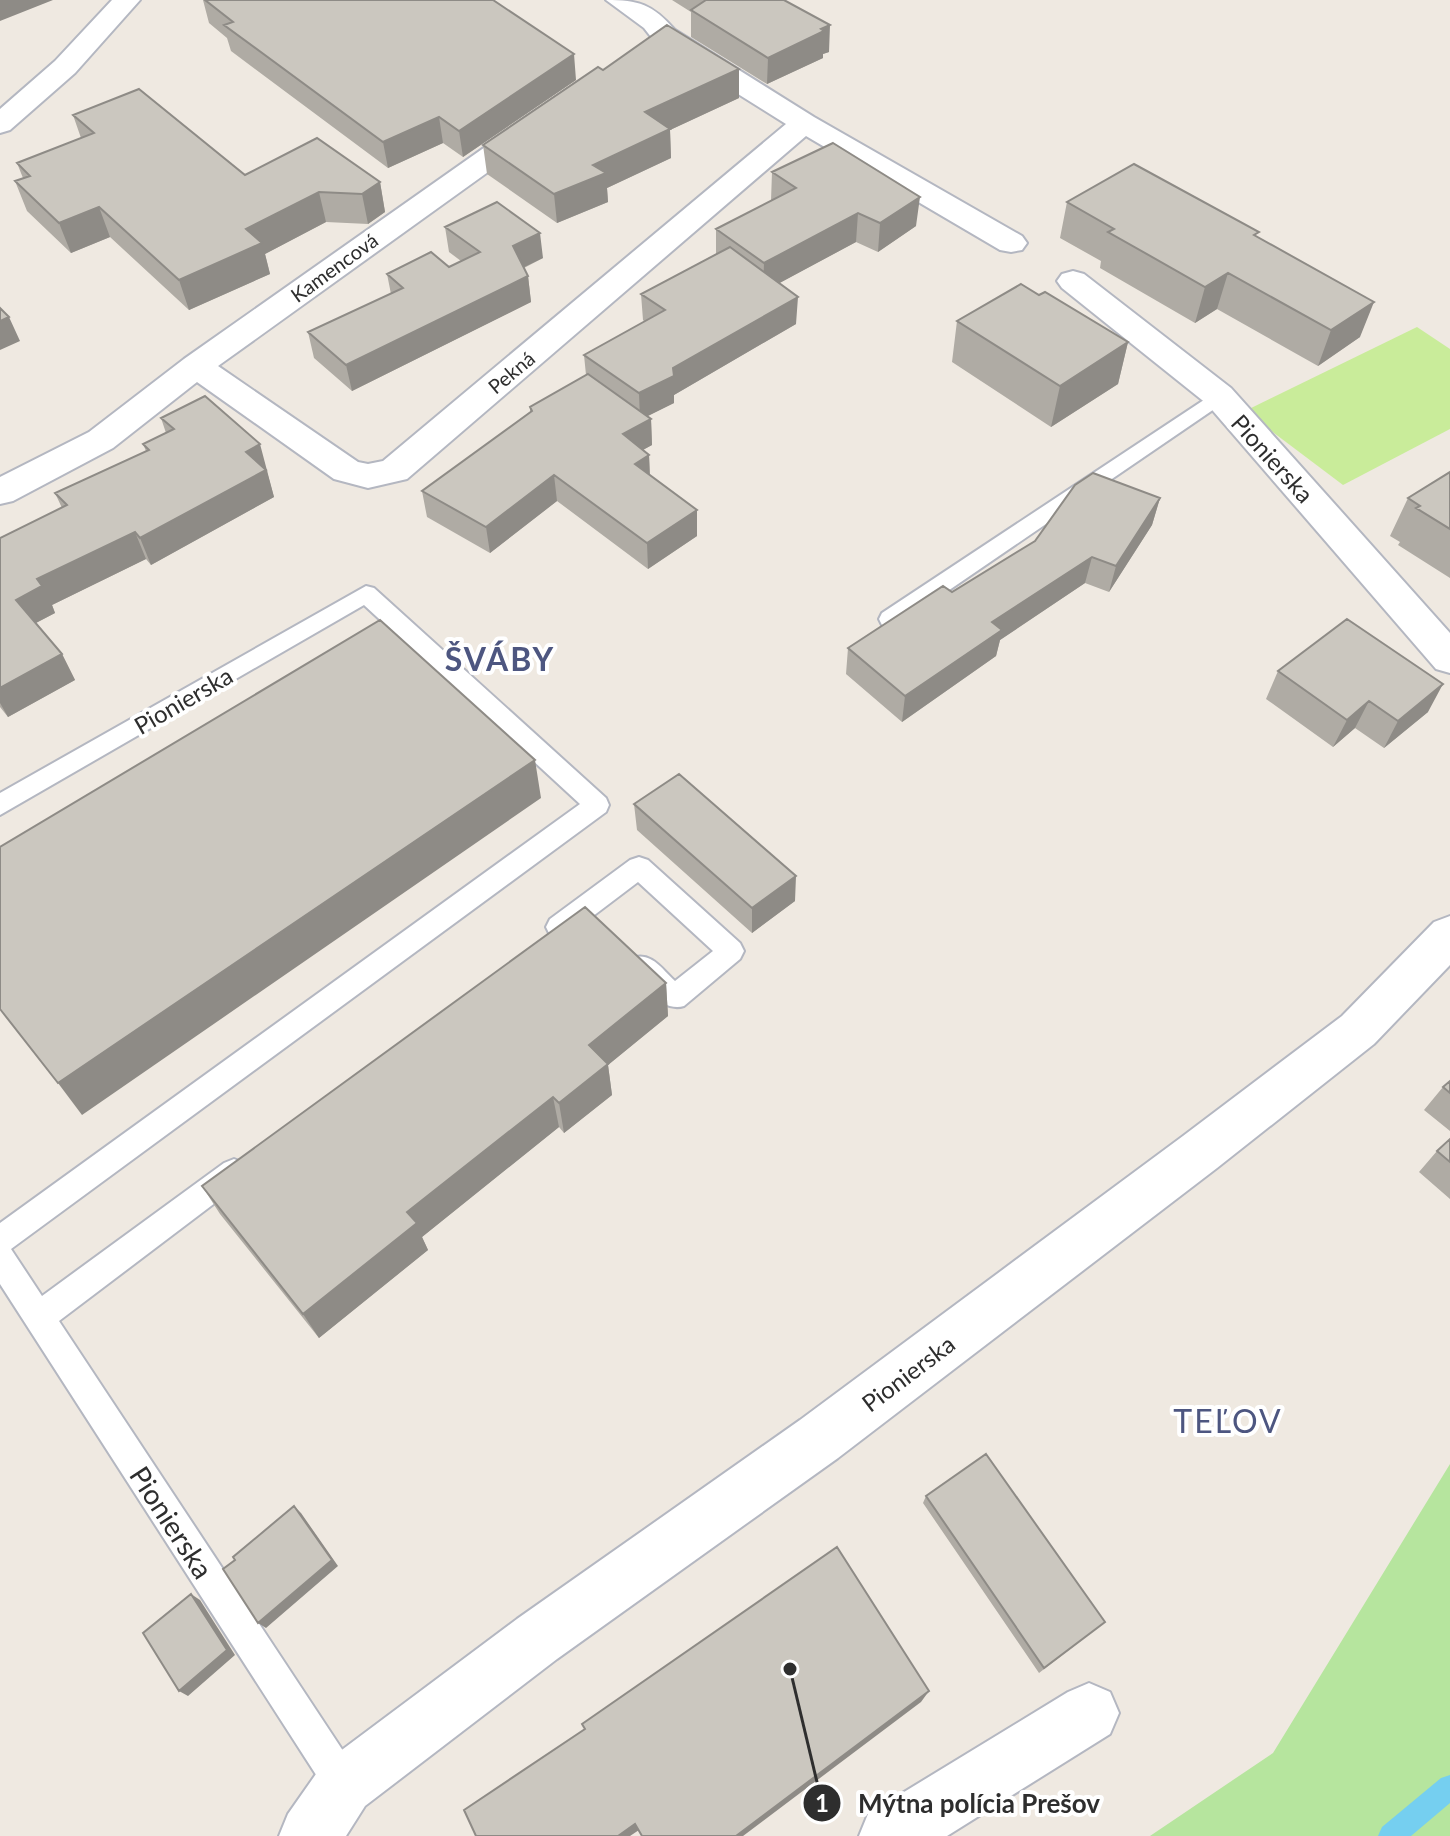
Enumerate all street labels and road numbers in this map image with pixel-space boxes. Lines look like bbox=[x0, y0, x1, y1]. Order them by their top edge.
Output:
street label: Kamencová bbox=[286, 227, 382, 307]
street label: Pekná bbox=[483, 346, 539, 398]
street label: Pionierska bbox=[1226, 408, 1320, 508]
street label: Pionierska bbox=[129, 660, 237, 740]
street label: Pionierska bbox=[856, 1329, 960, 1417]
street label: Pionierska bbox=[123, 1460, 221, 1584]

